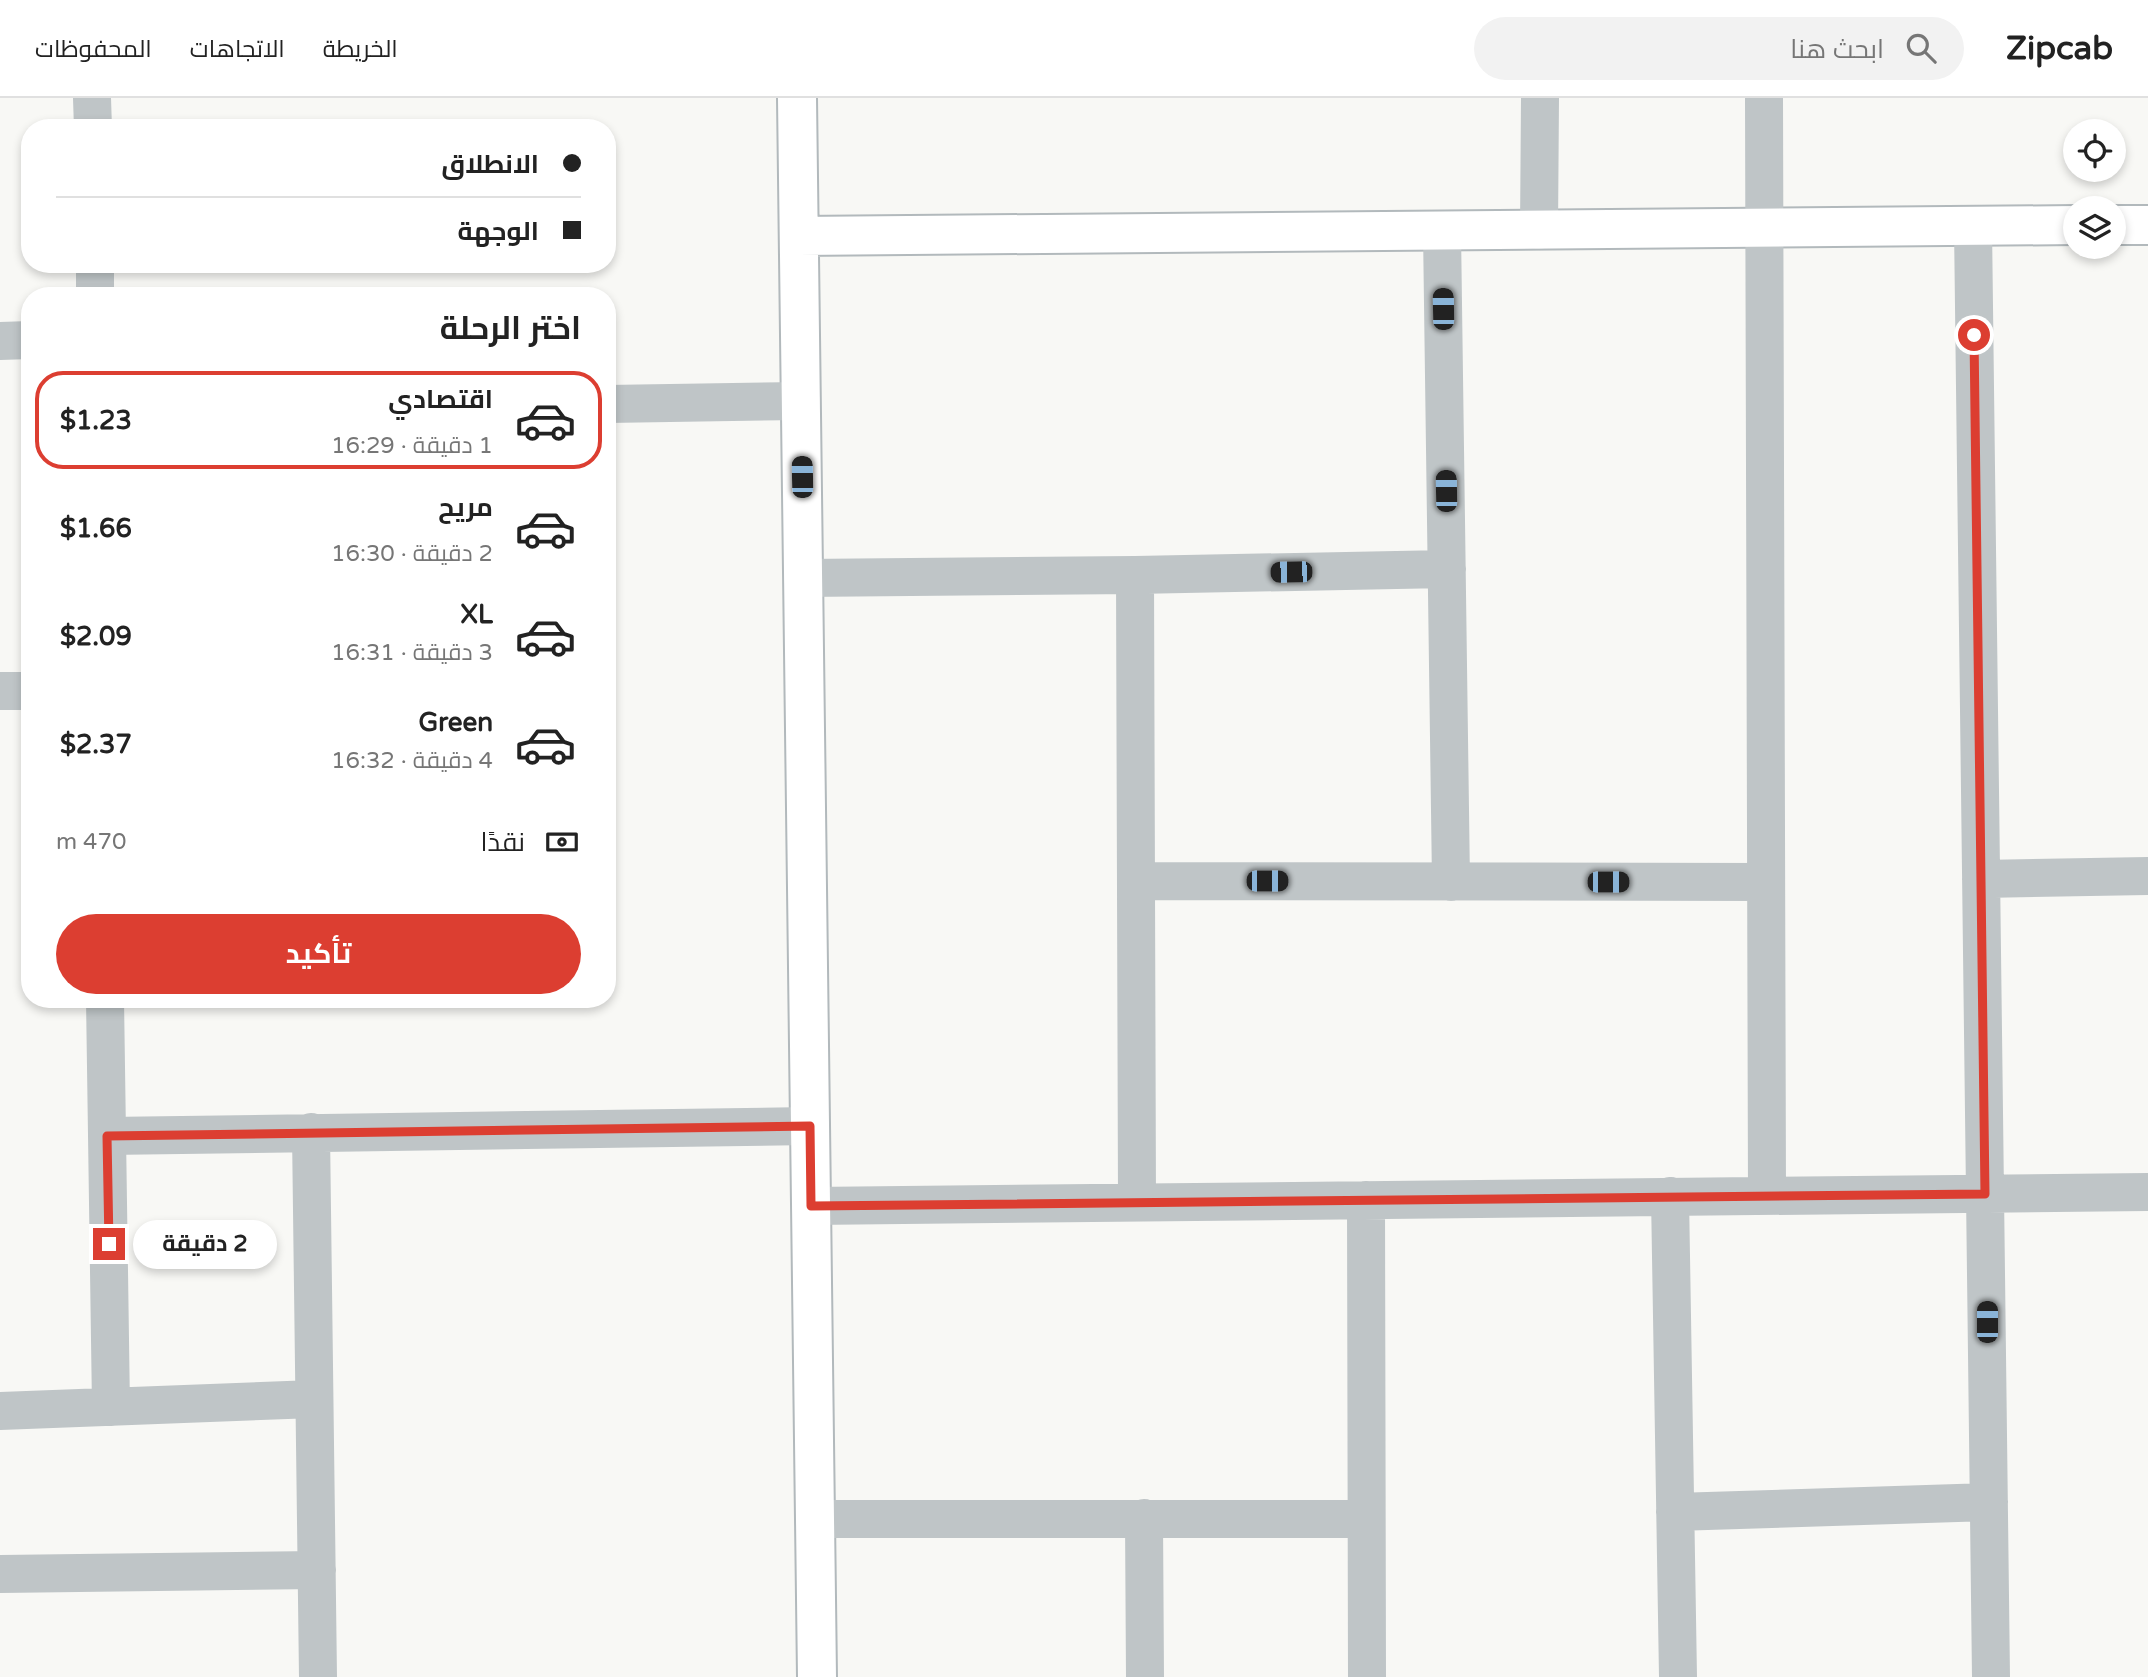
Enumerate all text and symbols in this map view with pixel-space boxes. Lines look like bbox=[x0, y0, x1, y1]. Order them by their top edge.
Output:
search box bbox=[1474, 17, 1964, 80]
icon: search bbox=[1902, 29, 1940, 67]
text: Zipcab bbox=[2006, 29, 2113, 68]
text: ابحث هنا bbox=[1790, 34, 1884, 65]
text: المحفوظات bbox=[35, 35, 152, 64]
text: الاتجاهات bbox=[190, 35, 285, 64]
text: الخريطة bbox=[323, 35, 398, 64]
map controls bbox=[2063, 119, 2126, 259]
button: locate bbox=[2063, 119, 2126, 182]
text: الانطلاق bbox=[441, 149, 539, 180]
button: layers bbox=[2063, 196, 2126, 259]
text: الوجهة bbox=[458, 216, 539, 247]
car bbox=[1433, 288, 1454, 330]
text: اختر الرحلة bbox=[440, 310, 581, 348]
route start bbox=[1958, 319, 1990, 351]
text: اقتصادي bbox=[388, 384, 493, 415]
icon: car bbox=[514, 389, 577, 452]
text: $1.23 bbox=[60, 405, 132, 436]
text: 1 دقيقة · 16:29 bbox=[331, 432, 493, 460]
car bbox=[792, 456, 813, 498]
car bbox=[1436, 470, 1457, 512]
text: مريح bbox=[438, 492, 493, 523]
icon: car bbox=[514, 497, 577, 560]
text: $1.66 bbox=[60, 513, 132, 544]
text: 2 دقيقة · 16:30 bbox=[331, 540, 493, 568]
car bbox=[1270, 561, 1313, 583]
text: XL bbox=[461, 599, 493, 630]
icon: car bbox=[514, 605, 577, 668]
text: $2.09 bbox=[60, 621, 132, 652]
text: 3 دقيقة · 16:31 bbox=[331, 639, 493, 667]
text: Green bbox=[418, 707, 493, 738]
icon: car bbox=[514, 713, 577, 776]
text: $2.37 bbox=[60, 729, 132, 760]
text: 4 دقيقة · 16:32 bbox=[331, 747, 493, 775]
icon: cash bbox=[543, 823, 581, 861]
text: نقدًا bbox=[481, 827, 525, 858]
text: 470 m bbox=[56, 828, 126, 856]
car bbox=[1247, 871, 1289, 892]
car bbox=[1588, 872, 1630, 893]
button: تأكيد bbox=[56, 914, 581, 994]
callout: 2 دقيقة bbox=[134, 1220, 277, 1268]
route end bbox=[93, 1228, 125, 1260]
text: 2 دقيقة bbox=[162, 1230, 248, 1258]
car bbox=[1977, 1301, 1998, 1343]

